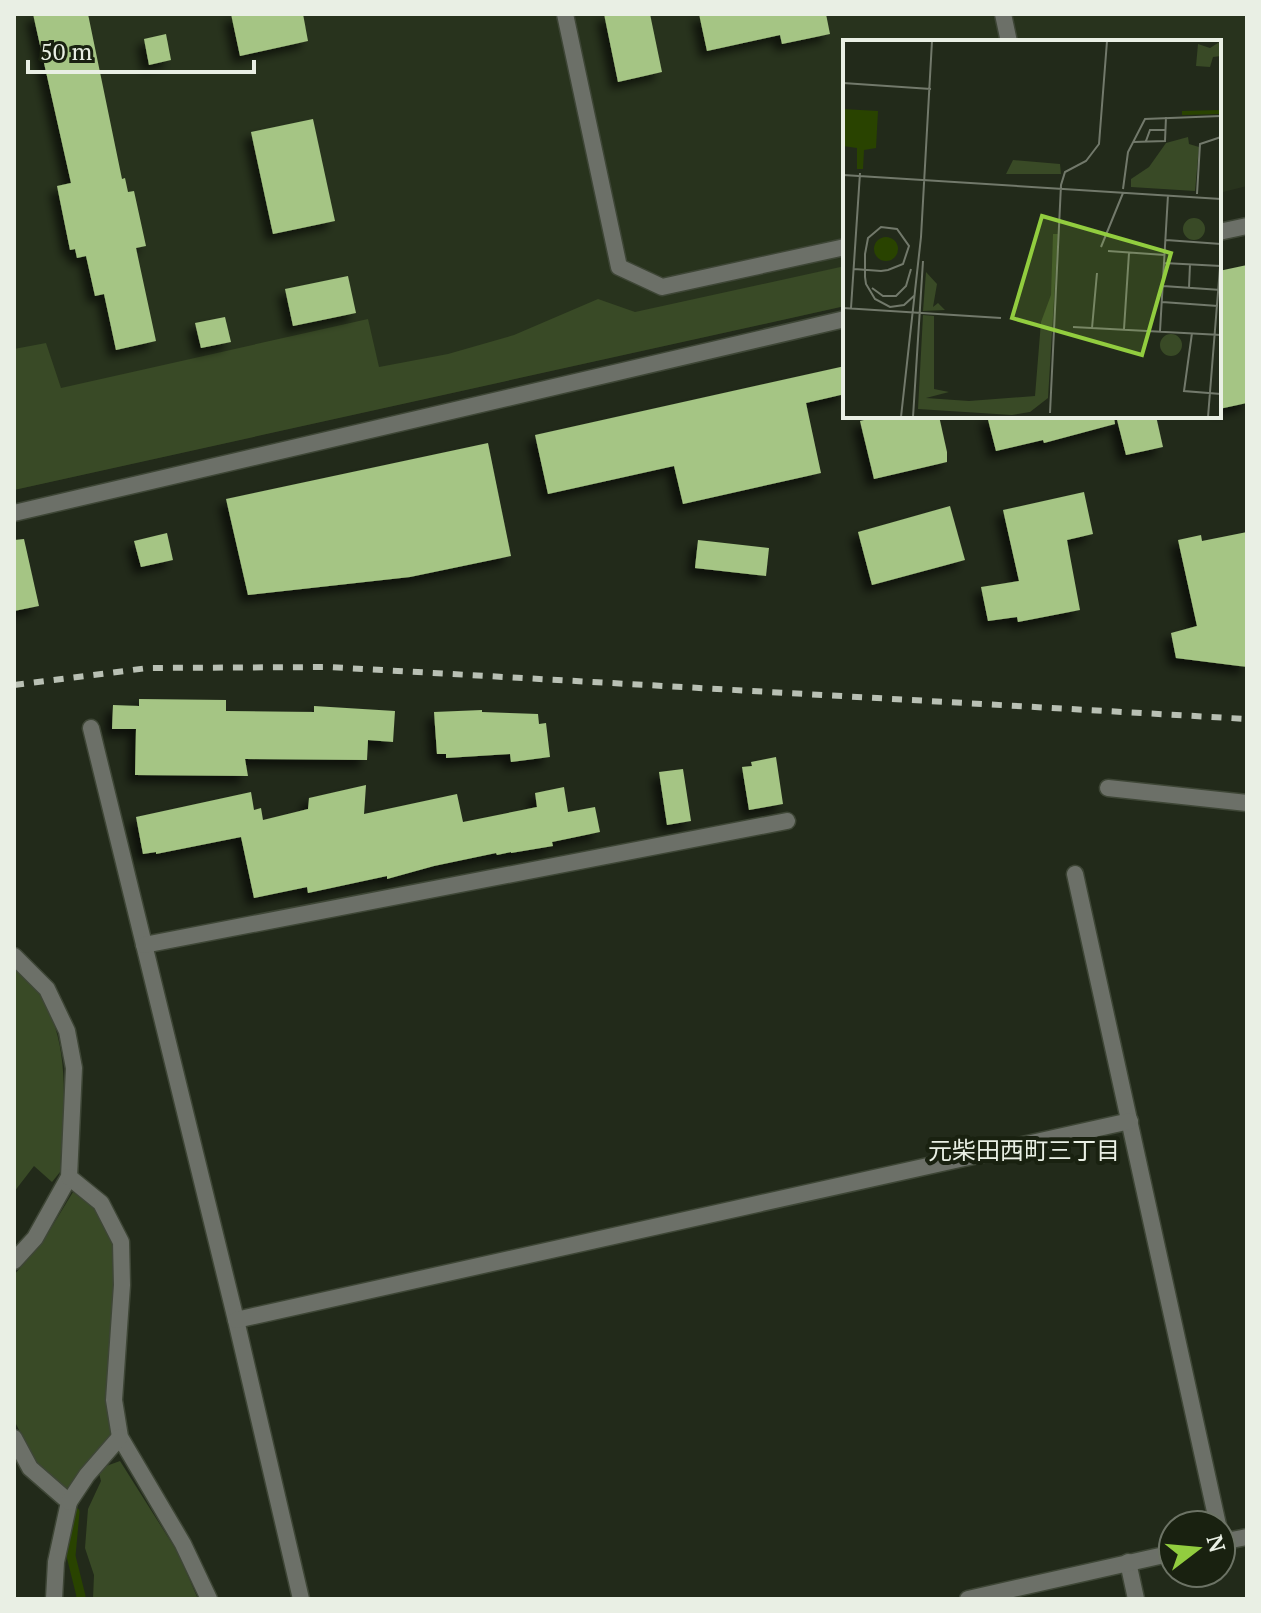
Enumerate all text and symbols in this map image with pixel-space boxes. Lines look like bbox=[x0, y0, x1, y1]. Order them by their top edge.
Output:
scale bar bbox=[28, 24, 254, 74]
text: 50 m bbox=[40, 35, 92, 67]
inset map bbox=[843, 40, 1221, 418]
district label: 元柴田西町三丁目 bbox=[928, 1134, 1120, 1166]
north arrow bbox=[1157, 1509, 1237, 1589]
text: N bbox=[1200, 1531, 1233, 1556]

